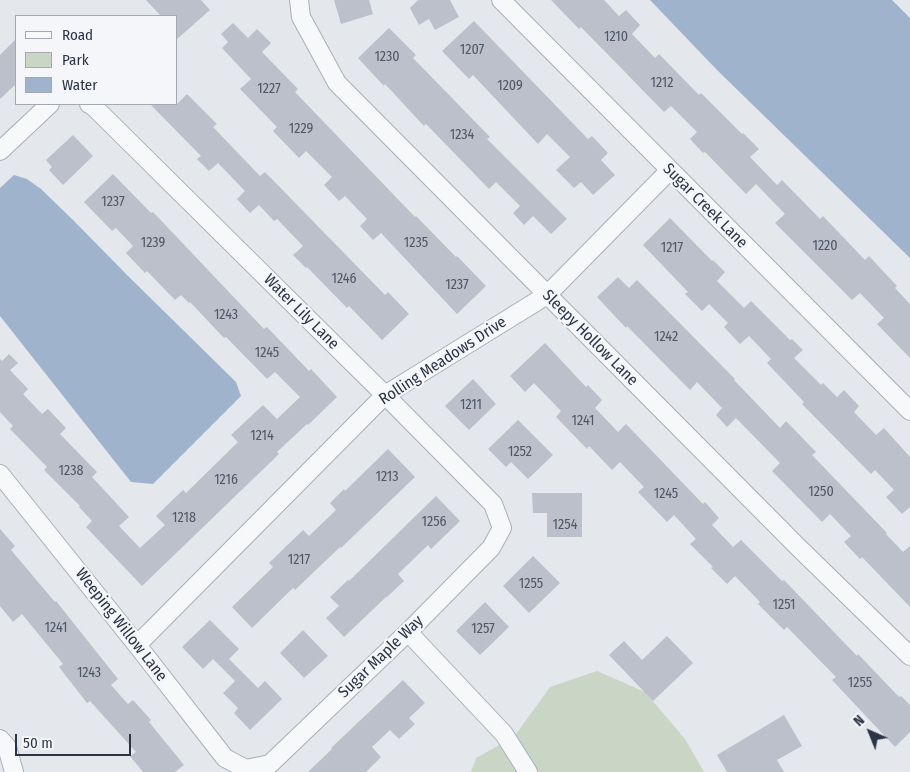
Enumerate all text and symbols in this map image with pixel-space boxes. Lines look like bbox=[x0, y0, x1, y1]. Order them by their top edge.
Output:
legend bbox=[15, 15, 178, 105]
text: Road bbox=[62, 26, 93, 44]
house number: 1210 bbox=[604, 29, 628, 45]
house number: 1207 bbox=[460, 42, 484, 58]
house number: 1230 bbox=[374, 49, 400, 65]
text: Park bbox=[62, 51, 89, 69]
house number: 1212 bbox=[651, 75, 673, 91]
text: Water bbox=[62, 76, 97, 94]
house number: 1209 bbox=[497, 78, 523, 94]
house number: 1227 bbox=[257, 81, 281, 97]
house number: 1229 bbox=[289, 121, 313, 137]
house number: 1234 bbox=[450, 127, 474, 143]
street label: Sugar Creek Lane bbox=[659, 160, 751, 252]
house number: 1237 bbox=[101, 194, 125, 210]
house number: 1239 bbox=[141, 235, 165, 251]
house number: 1235 bbox=[404, 235, 428, 251]
house number: 1220 bbox=[812, 238, 838, 254]
house number: 1217 bbox=[661, 240, 683, 256]
street label: Water Lily Lane bbox=[259, 270, 343, 354]
house number: 1246 bbox=[331, 271, 357, 287]
house number: 1237 bbox=[445, 277, 469, 293]
street label: Sleepy Hollow Lane bbox=[538, 286, 642, 390]
house number: 1243 bbox=[214, 307, 238, 323]
street label: Rolling Meadows Drive bbox=[376, 313, 510, 409]
house number: 1242 bbox=[654, 329, 678, 345]
house number: 1245 bbox=[255, 345, 279, 361]
house number: 1211 bbox=[460, 397, 482, 413]
house number: 1241 bbox=[572, 413, 594, 429]
house number: 1214 bbox=[250, 428, 274, 444]
house number: 1252 bbox=[508, 444, 532, 460]
house number: 1238 bbox=[59, 463, 83, 479]
house number: 1213 bbox=[375, 469, 399, 485]
house number: 1216 bbox=[214, 472, 238, 488]
house number: 1250 bbox=[808, 484, 834, 500]
house number: 1245 bbox=[654, 486, 678, 502]
house number: 1218 bbox=[172, 510, 196, 526]
house number: 1256 bbox=[421, 514, 447, 530]
house number: 1254 bbox=[553, 517, 577, 533]
house number: 1217 bbox=[288, 552, 310, 568]
street label: Weeping Willow Lane bbox=[71, 565, 171, 685]
house number: 1255 bbox=[519, 576, 543, 592]
house number: 1251 bbox=[773, 597, 795, 613]
street label: Sugar Maple Way bbox=[335, 612, 427, 702]
house number: 1241 bbox=[45, 620, 67, 636]
house number: 1257 bbox=[471, 621, 495, 637]
house number: 1243 bbox=[77, 665, 101, 681]
house number: 1255 bbox=[848, 675, 872, 691]
north arrow bbox=[845, 707, 895, 757]
text: N bbox=[850, 712, 868, 730]
scale bar bbox=[18, 724, 134, 756]
text: 50 m bbox=[23, 734, 53, 752]

